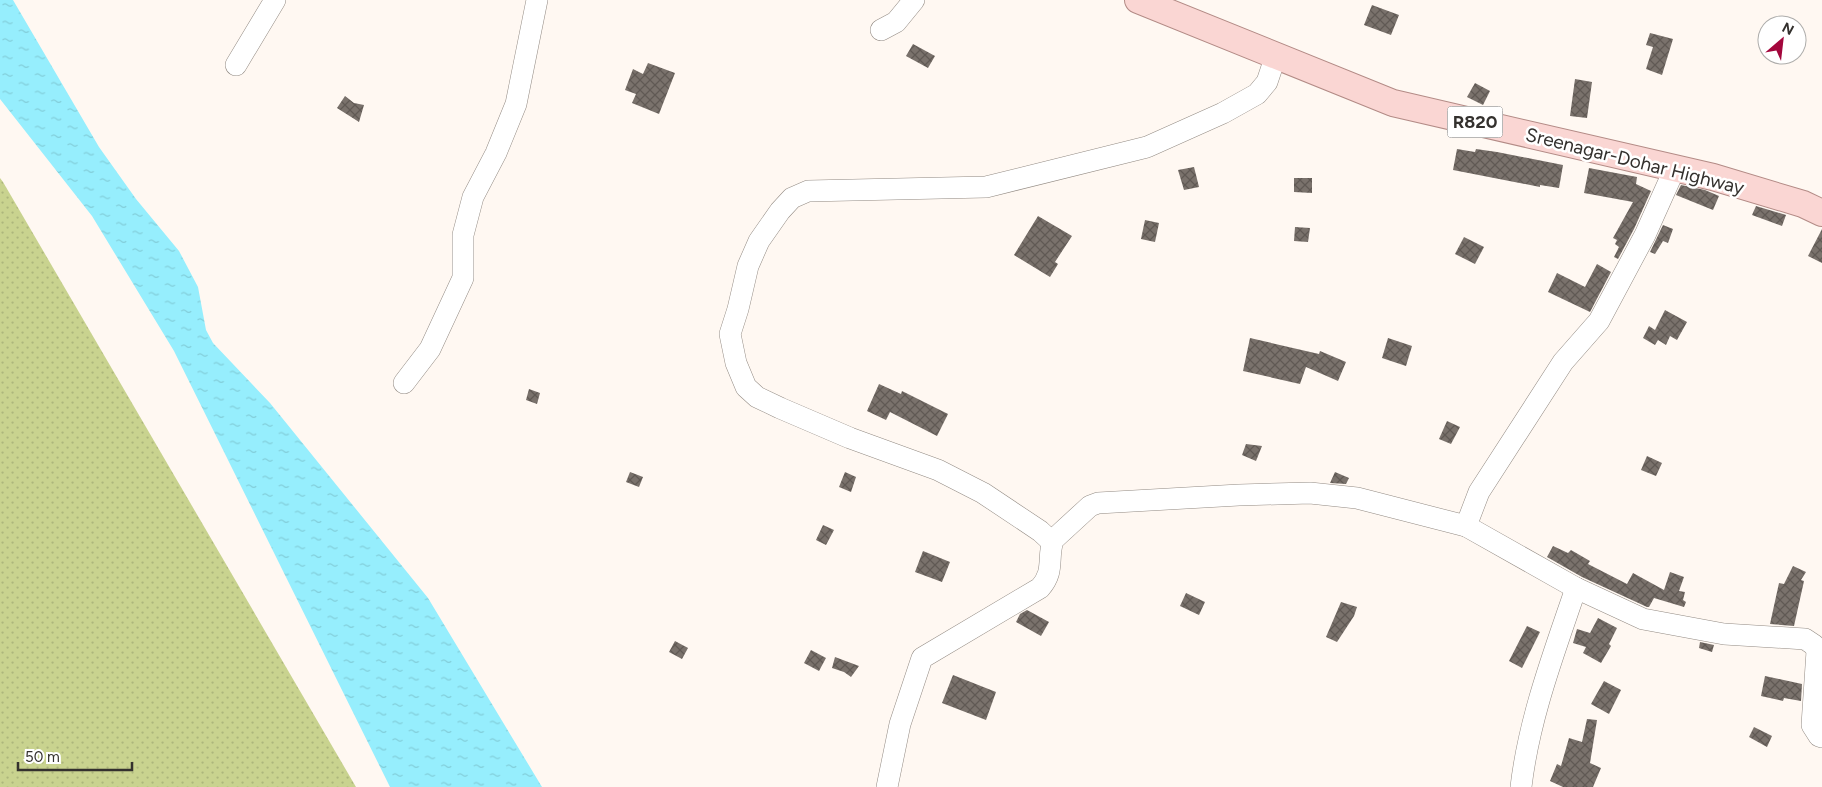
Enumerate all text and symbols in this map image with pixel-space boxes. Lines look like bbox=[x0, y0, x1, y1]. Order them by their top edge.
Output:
north arrow bbox=[1757, 15, 1807, 65]
text: N bbox=[1779, 19, 1797, 39]
road number: R820 bbox=[1448, 106, 1502, 138]
street label: Sreenagar-Dohar Highway bbox=[1523, 123, 1747, 199]
scale bar bbox=[18, 740, 131, 772]
text: 50 m bbox=[25, 748, 60, 766]

